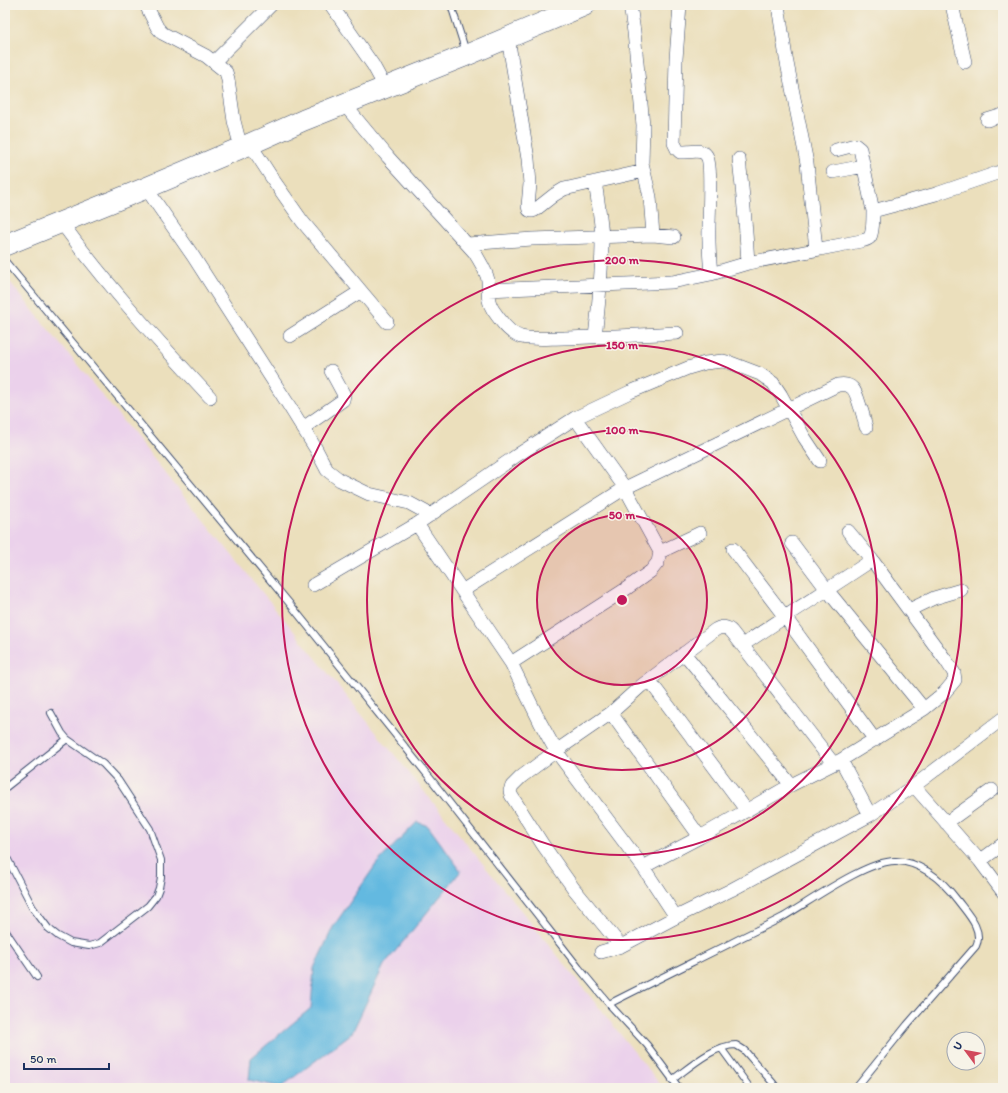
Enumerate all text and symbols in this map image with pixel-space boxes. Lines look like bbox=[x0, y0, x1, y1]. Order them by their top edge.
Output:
text: 200 m bbox=[605, 253, 640, 267]
text: 150 m bbox=[606, 338, 639, 352]
text: 100 m bbox=[605, 423, 639, 437]
text: 50 m bbox=[609, 508, 636, 522]
centre of rings bbox=[615, 593, 629, 607]
north arrow bbox=[946, 1031, 986, 1071]
text: U bbox=[950, 1039, 965, 1053]
scale bar bbox=[24, 1045, 109, 1071]
text: 50 m bbox=[30, 1052, 56, 1066]

